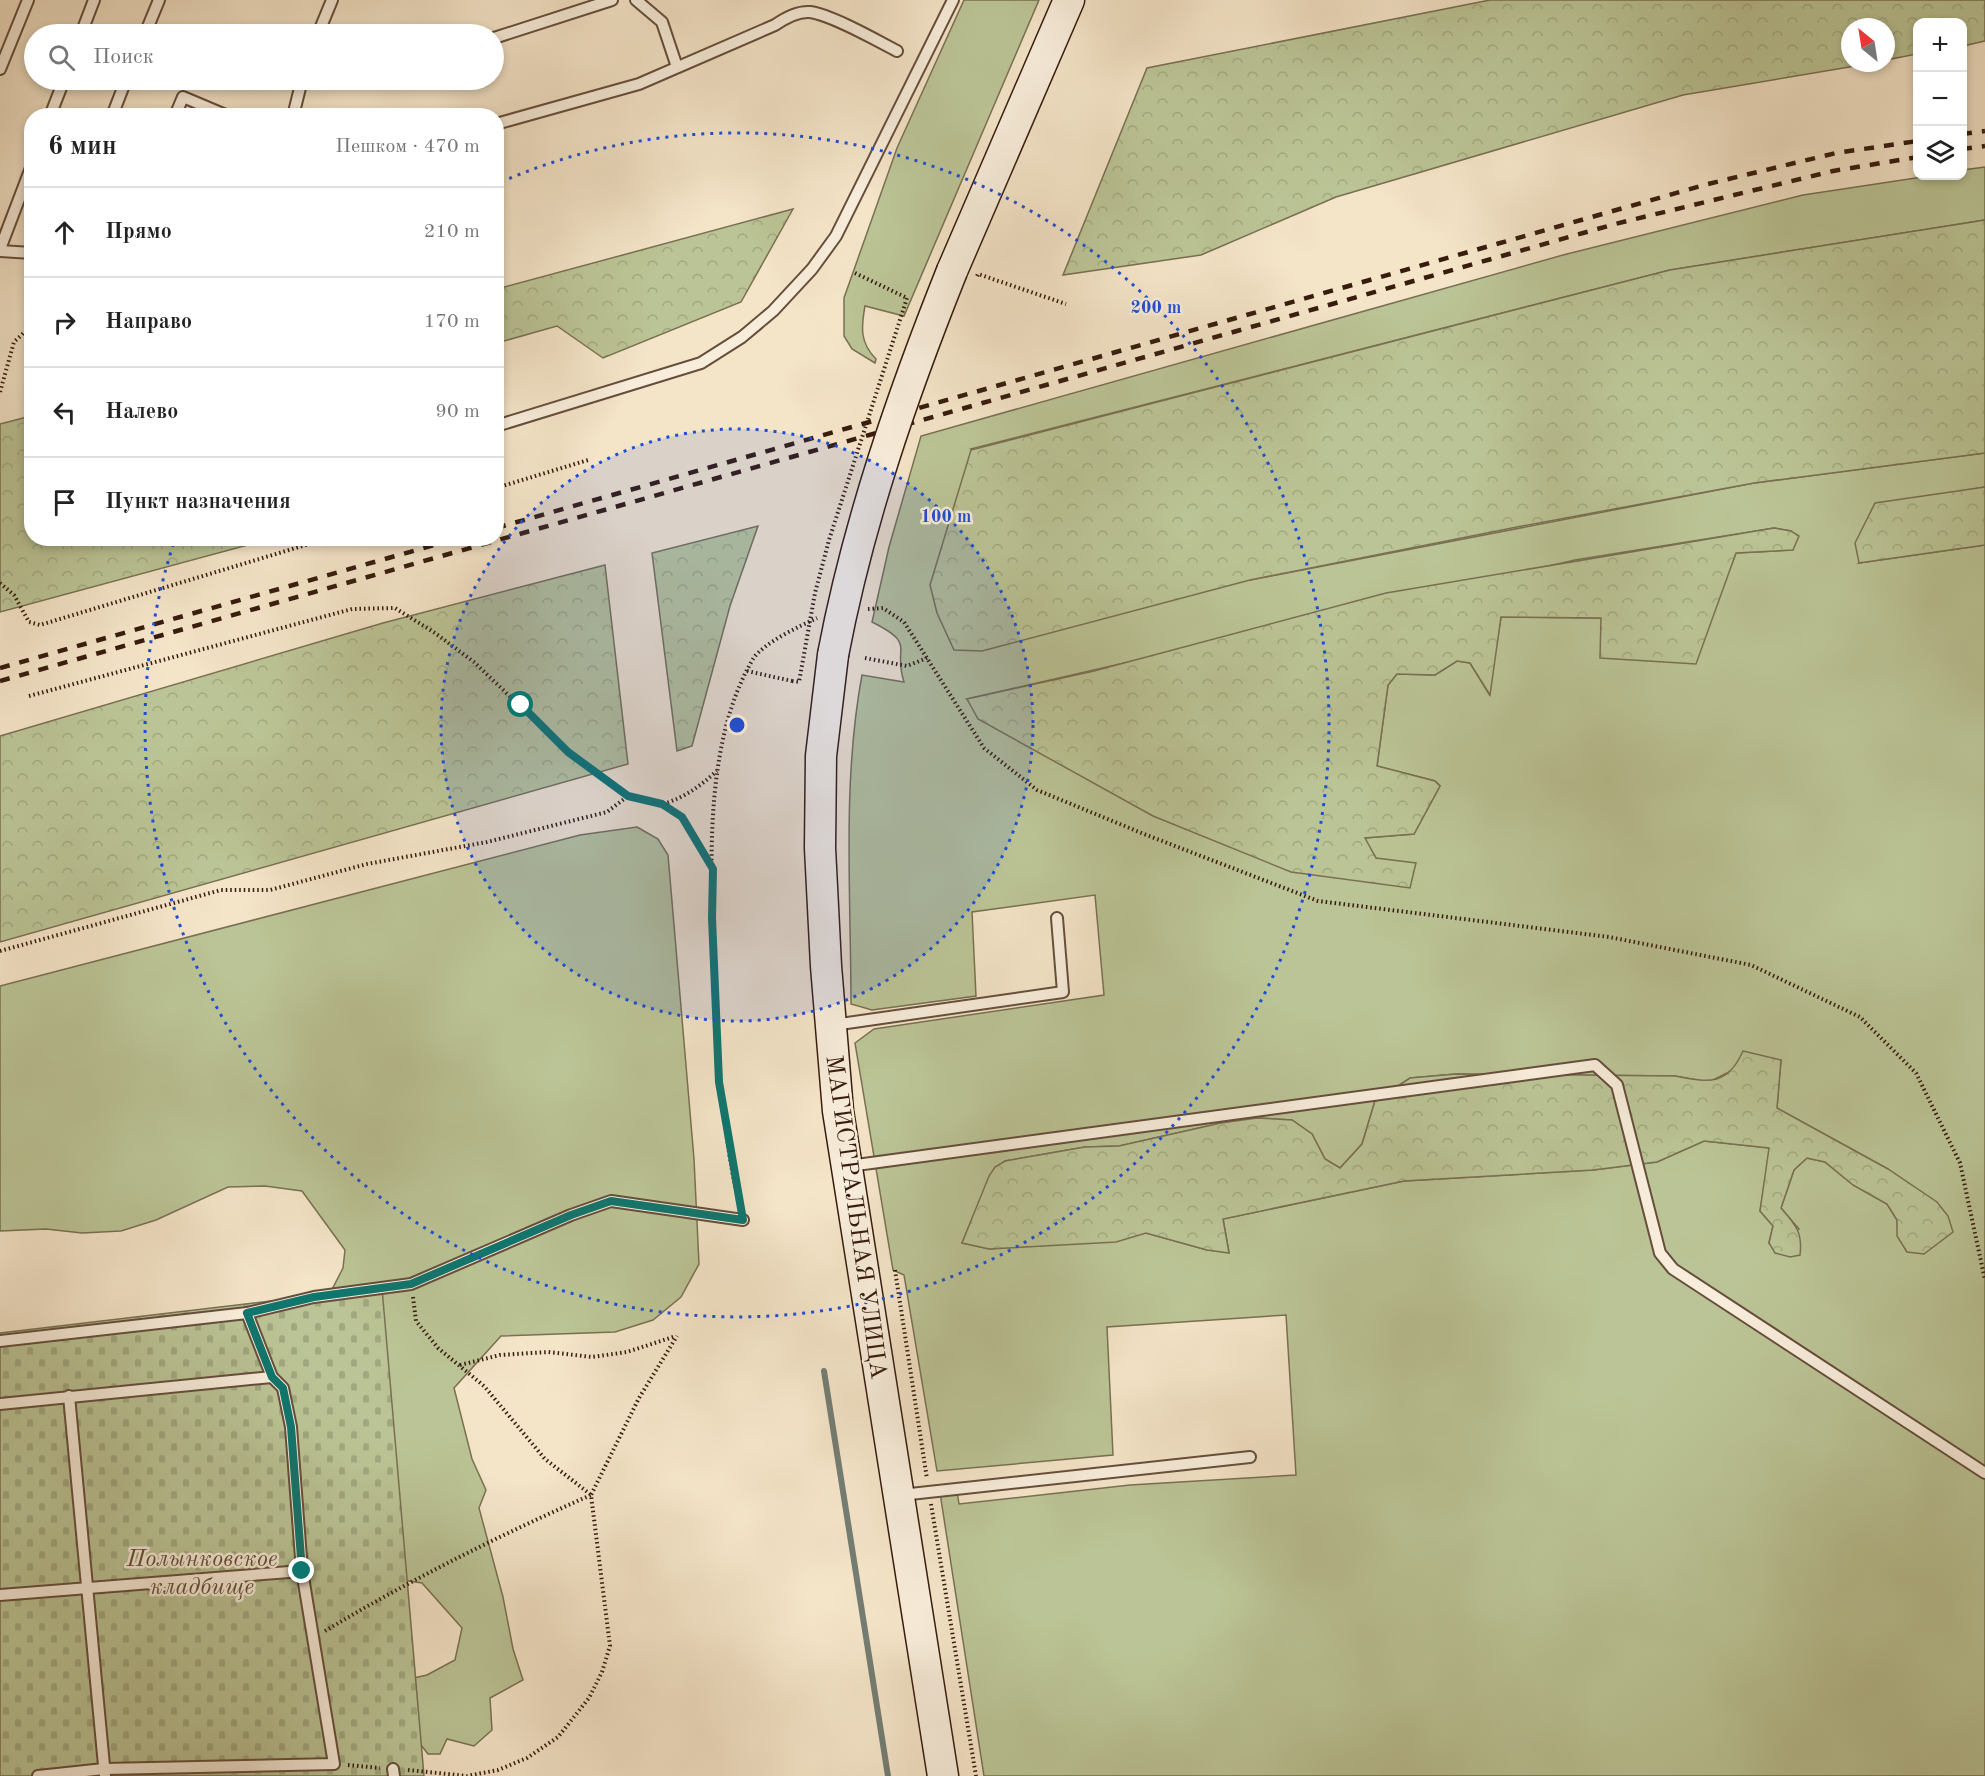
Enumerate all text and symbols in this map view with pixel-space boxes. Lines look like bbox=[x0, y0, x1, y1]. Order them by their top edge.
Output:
north arrow bbox=[1841, 18, 1895, 72]
map controls bbox=[1913, 18, 1967, 180]
button: + bbox=[1913, 18, 1967, 72]
search box bbox=[24, 24, 504, 90]
icon: search bbox=[45, 41, 78, 74]
text: Поиск bbox=[93, 46, 154, 68]
button: − bbox=[1913, 72, 1967, 126]
button: layers bbox=[1913, 126, 1967, 180]
text: 6 мин bbox=[48, 134, 117, 160]
text: Пешком · 470 m bbox=[335, 137, 480, 157]
icon: ahead bbox=[48, 216, 81, 249]
text: Прямо bbox=[105, 221, 172, 243]
text: 210 m bbox=[424, 222, 480, 242]
text: 200 m bbox=[1131, 299, 1181, 317]
icon: right bbox=[48, 306, 81, 339]
text: Направо bbox=[105, 311, 192, 333]
text: 170 m bbox=[424, 312, 480, 332]
icon: left bbox=[48, 396, 81, 429]
text: Налево bbox=[105, 401, 178, 423]
text: 90 m bbox=[435, 402, 480, 422]
icon: arrive bbox=[48, 486, 81, 519]
text: Пункт назначения bbox=[105, 491, 291, 513]
text: 100 m bbox=[921, 508, 971, 526]
route start bbox=[507, 691, 533, 717]
centre of rings bbox=[727, 715, 747, 735]
street label: МАГИСТРАЛЬНАЯ УЛИЦА bbox=[820, 1054, 890, 1381]
park label: Полынковское кладбище bbox=[125, 1548, 278, 1600]
route end bbox=[288, 1557, 314, 1583]

